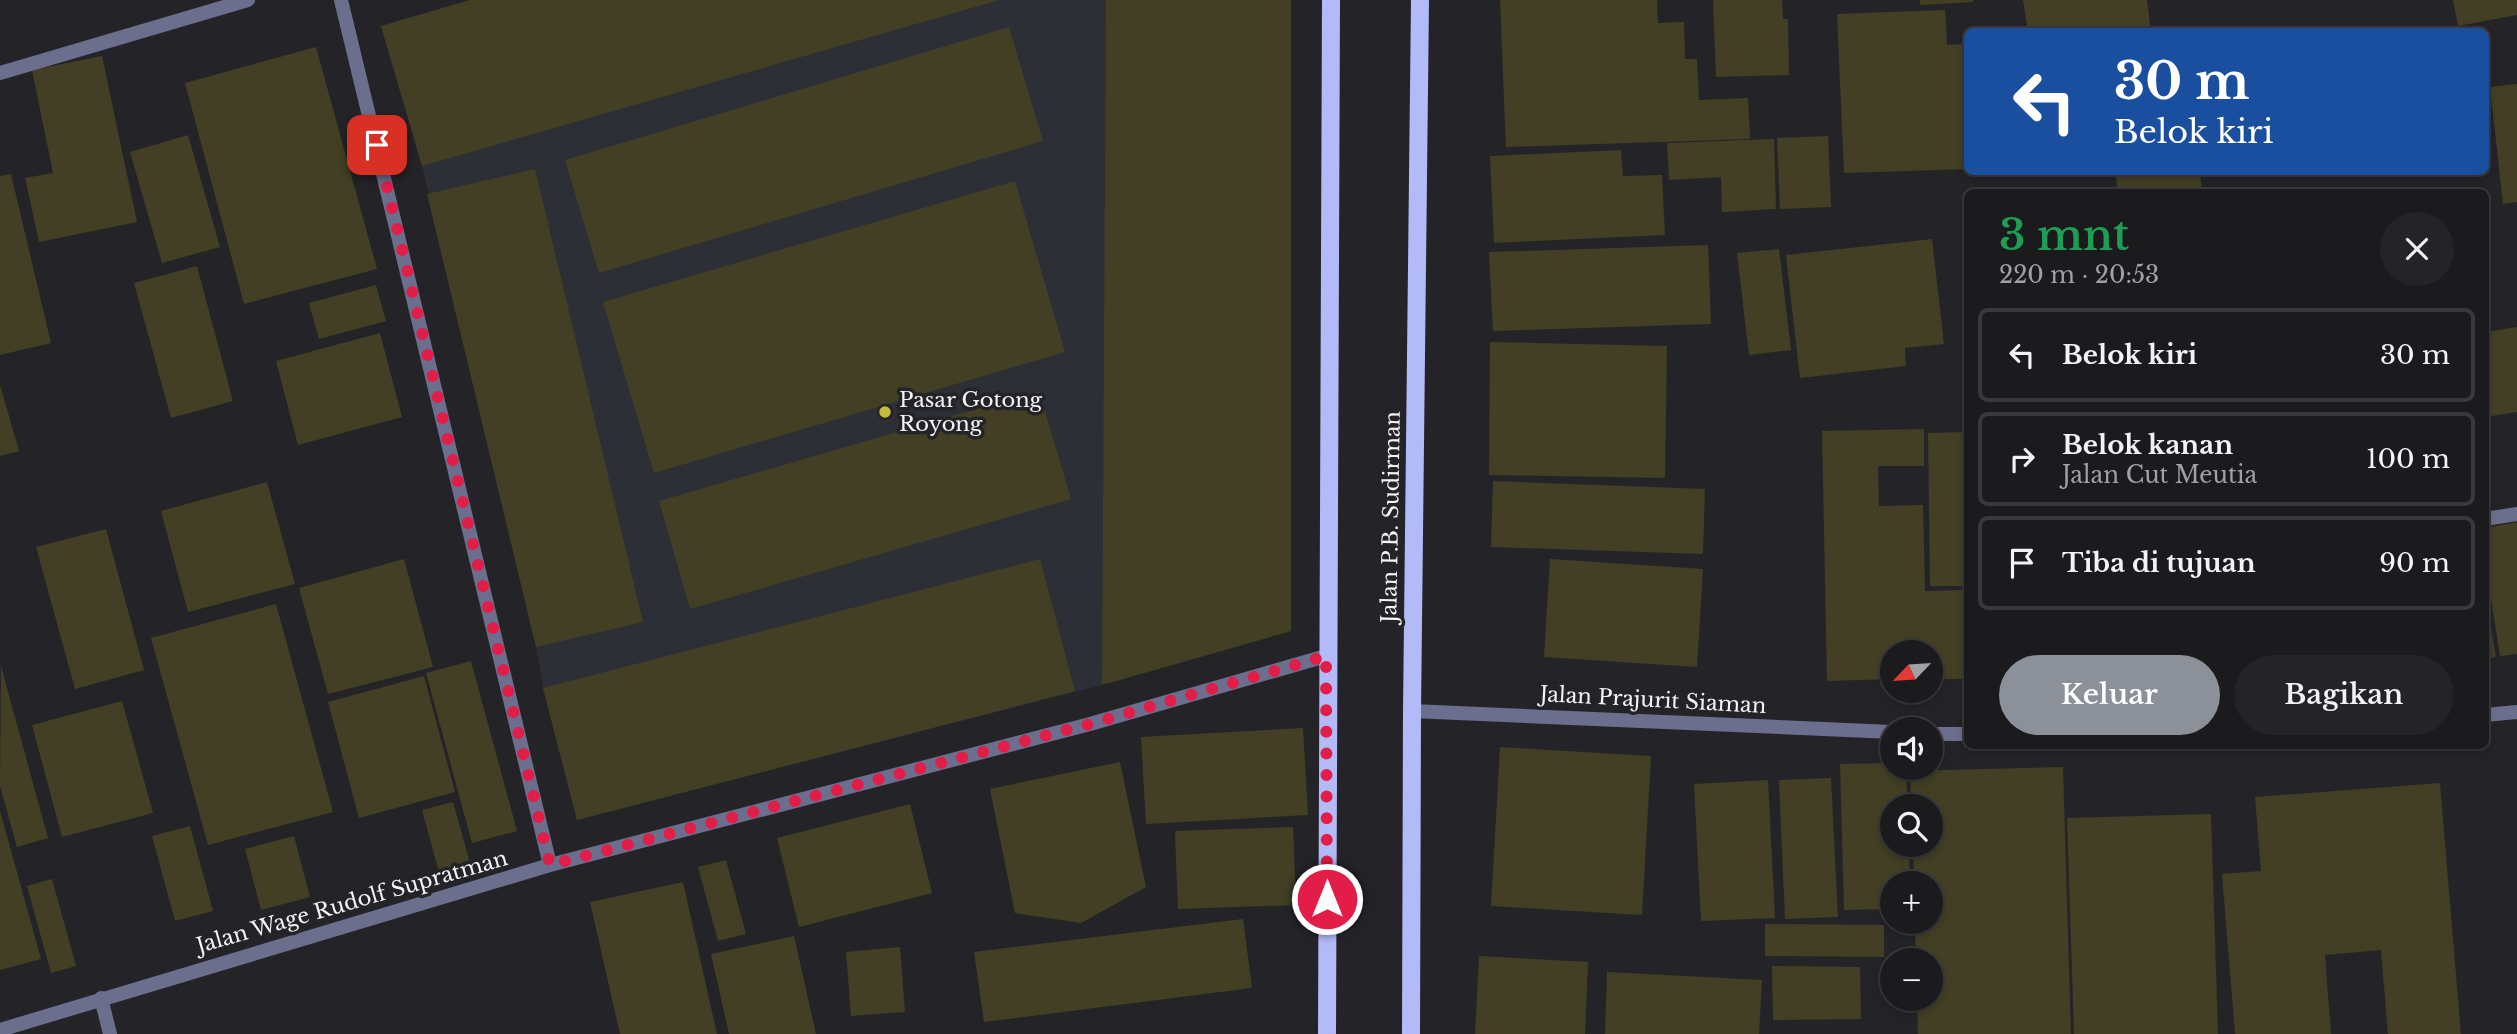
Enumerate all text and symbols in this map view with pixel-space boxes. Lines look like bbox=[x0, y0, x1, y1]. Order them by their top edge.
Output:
text: 30 m bbox=[2114, 51, 2249, 112]
icon: left bbox=[1999, 56, 2090, 147]
text: Belok kiri bbox=[2114, 112, 2273, 152]
pin bbox=[347, 115, 407, 175]
icon: arrive bbox=[358, 126, 396, 164]
text: 3 mnt bbox=[1999, 209, 2129, 261]
button: close bbox=[2380, 212, 2454, 286]
text: 220 m · 20:53 bbox=[1999, 261, 2159, 289]
icon: left bbox=[2003, 336, 2041, 374]
text: Belok kiri bbox=[2062, 339, 2197, 371]
text: 30 m bbox=[2380, 339, 2450, 371]
place label: Pasar Gotong Royong bbox=[899, 387, 1043, 437]
marker: Pasar Gotong Royong bbox=[877, 404, 893, 420]
street label: Jalan P.B. Sudirman bbox=[1376, 411, 1406, 626]
text: Belok kanan bbox=[2062, 429, 2233, 461]
icon: right bbox=[2003, 440, 2041, 478]
text: 100 m bbox=[2366, 443, 2450, 475]
text: Jalan Cut Meutia bbox=[2062, 461, 2257, 489]
icon: arrive bbox=[2003, 544, 2041, 582]
text: Tiba di tujuan bbox=[2062, 547, 2256, 579]
text: 90 m bbox=[2379, 547, 2450, 579]
north arrow bbox=[1880, 640, 1942, 704]
map controls bbox=[1880, 640, 1943, 1011]
button: Keluar bbox=[1999, 655, 2220, 735]
button: Bagikan bbox=[2234, 655, 2454, 735]
street label: Jalan Prajurit Siaman bbox=[1536, 681, 1767, 719]
button: sound bbox=[1880, 717, 1943, 780]
button: search bbox=[1880, 794, 1943, 857]
street label: Jalan Wage Rudolf Supratman bbox=[191, 845, 511, 960]
position arrow bbox=[1290, 862, 1364, 936]
button: + bbox=[1880, 871, 1943, 934]
button: − bbox=[1880, 948, 1943, 1011]

